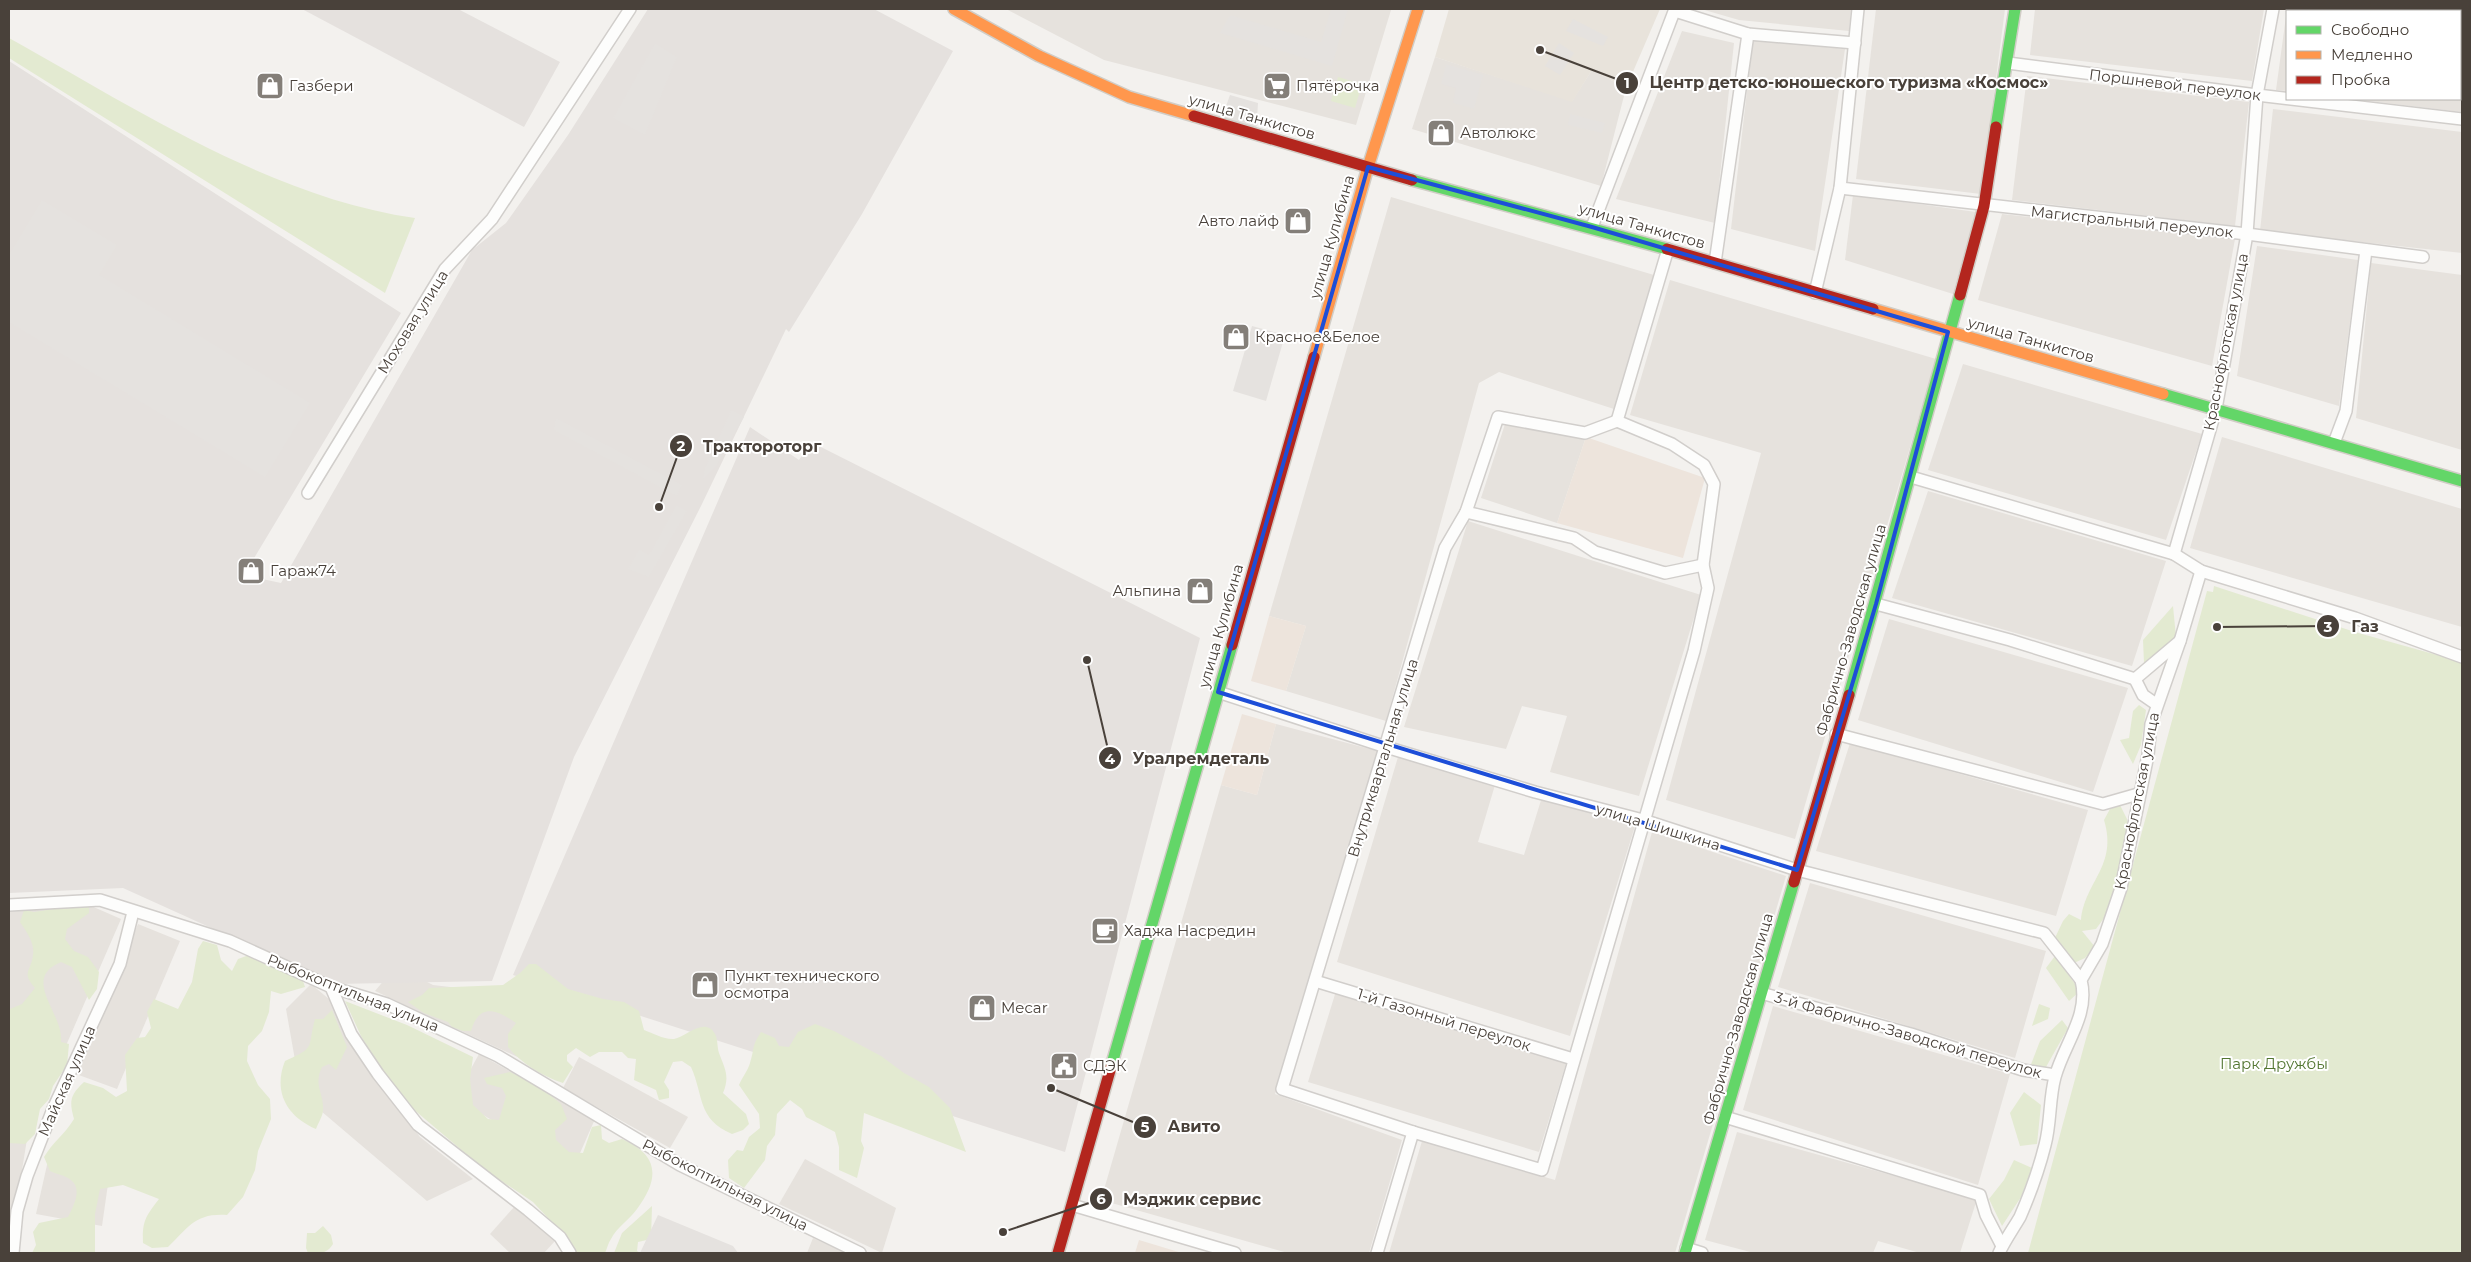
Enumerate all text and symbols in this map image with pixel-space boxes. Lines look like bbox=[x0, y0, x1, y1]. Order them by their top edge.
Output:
legend bbox=[2286, 10, 2461, 100]
text: Свободно bbox=[2331, 20, 2409, 39]
text: Медленно bbox=[2331, 45, 2413, 64]
street label: Поршневой переулок bbox=[2088, 65, 2262, 105]
callout: Центр детско-юношеского туризма «Космос» bbox=[1614, 67, 2058, 98]
text: Пробка bbox=[2331, 70, 2390, 89]
shop icon: Газбери bbox=[255, 71, 285, 101]
supermarket icon: Пятёрочка bbox=[1262, 71, 1292, 101]
text: 1 bbox=[1624, 73, 1630, 92]
text: Центр детско-юношеского туризма «Космос» bbox=[1650, 73, 2048, 92]
place label: Газбери bbox=[289, 76, 354, 95]
place label: Пятёрочка bbox=[1296, 76, 1380, 95]
street label: улица Танкистов bbox=[1186, 89, 1318, 144]
shop icon: Автолюкс bbox=[1426, 118, 1456, 148]
place label: Автолюкс bbox=[1460, 123, 1536, 142]
street label: улица Кулибина bbox=[1304, 173, 1358, 302]
street label: улица Танкистов bbox=[1576, 198, 1708, 253]
street label: Магистральный переулок bbox=[2030, 201, 2235, 242]
shop icon: Авто лайф bbox=[1283, 206, 1313, 236]
place label: Авто лайф bbox=[1198, 211, 1279, 230]
street label: Краснофлотская улица bbox=[2199, 252, 2252, 432]
street label: Моховая улица bbox=[373, 266, 452, 377]
street label: улица Танкистов bbox=[1965, 312, 2097, 367]
shop icon: Красное&Белое bbox=[1221, 322, 1251, 352]
place label: Красное&Белое bbox=[1255, 327, 1380, 346]
callout: Трактороторг bbox=[668, 431, 832, 462]
text: 2 bbox=[677, 436, 686, 455]
text: Трактороторг bbox=[703, 437, 822, 456]
street label: Фабрично-Заводская улица bbox=[1811, 522, 1890, 738]
shop icon: Гараж74 bbox=[236, 556, 266, 586]
place label: Гараж74 bbox=[270, 561, 336, 580]
street label: улица Кулибина bbox=[1193, 562, 1247, 691]
shop icon: Альпина bbox=[1185, 576, 1215, 606]
place label: Альпина bbox=[1113, 581, 1181, 600]
callout: Газ bbox=[2316, 611, 2389, 642]
text: 3 bbox=[2323, 617, 2333, 636]
text: Газ bbox=[2351, 617, 2379, 636]
street label: Внутриквартальная улица bbox=[1343, 656, 1422, 859]
street label: Краснофлотская улица bbox=[2110, 711, 2163, 891]
callout: Уралремдеталь bbox=[1098, 743, 1279, 774]
text: 4 bbox=[1105, 749, 1116, 768]
text: Уралремдеталь bbox=[1133, 749, 1270, 768]
street label: улица Шишкина bbox=[1593, 798, 1723, 855]
street label: Фабрично-Заводская улица bbox=[1698, 911, 1777, 1127]
cafe icon: Хаджа Насредин bbox=[1090, 916, 1120, 946]
place label: Хаджа Насредин bbox=[1124, 921, 1256, 940]
street label: Рыбокоптильная улица bbox=[264, 949, 442, 1036]
place label: Пункт технического осмотра bbox=[724, 966, 880, 1002]
shop icon: Пункт технического осмотра bbox=[690, 970, 720, 1000]
street label: 1-й Газонный переулок bbox=[1355, 984, 1534, 1055]
street label: 3-й Фабрично-Заводской переулок bbox=[1772, 987, 2044, 1082]
shop icon: Mecar bbox=[967, 993, 997, 1023]
place label: Mecar bbox=[1001, 998, 1048, 1017]
street label: Майская улица bbox=[34, 1023, 99, 1139]
public building icon: СДЭК bbox=[1049, 1051, 1079, 1081]
park label: Парк Дружбы bbox=[2220, 1054, 2328, 1073]
place label: СДЭК bbox=[1083, 1056, 1127, 1075]
callout: Авито bbox=[1132, 1111, 1230, 1142]
text: 5 bbox=[1141, 1117, 1150, 1136]
text: Авито bbox=[1168, 1117, 1220, 1136]
street label: Рыбокоптильная улица bbox=[639, 1134, 811, 1235]
callout: Мэджик сервис bbox=[1088, 1184, 1272, 1215]
text: 6 bbox=[1096, 1189, 1106, 1208]
text: Мэджик сервис bbox=[1123, 1190, 1262, 1209]

